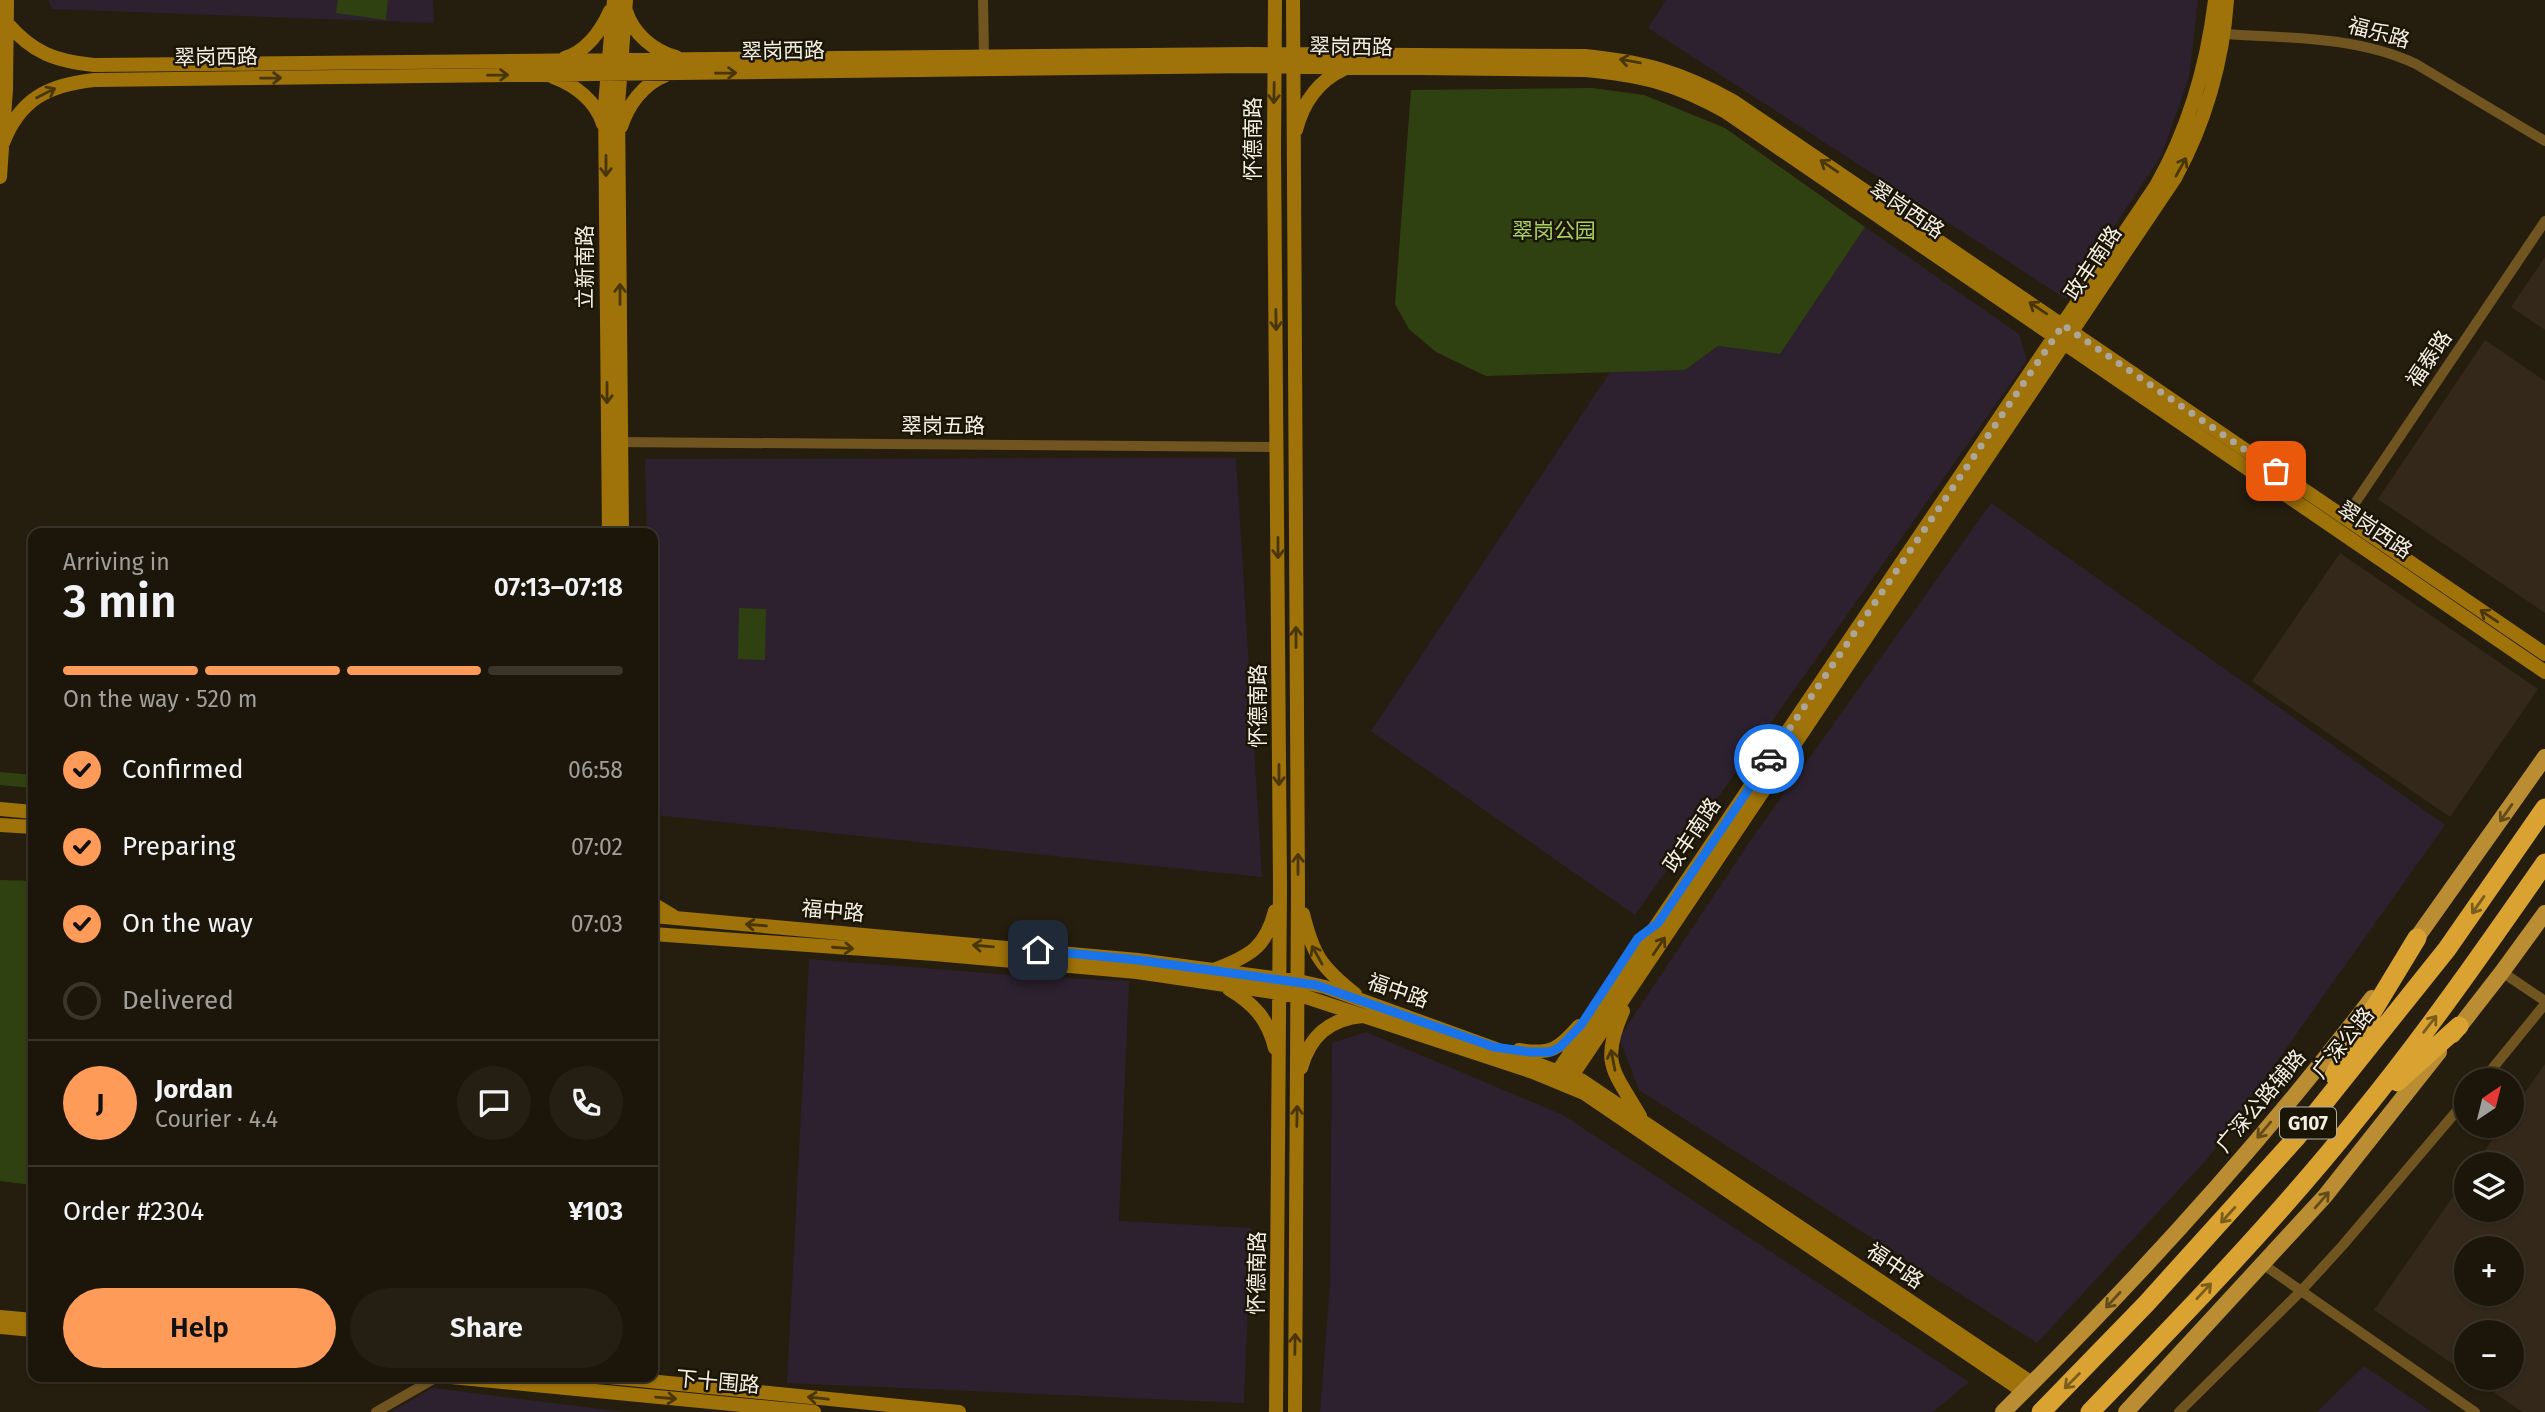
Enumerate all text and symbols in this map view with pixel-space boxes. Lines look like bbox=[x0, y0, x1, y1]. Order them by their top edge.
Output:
street label: 福乐路 bbox=[2345, 12, 2413, 54]
street label: 翠岗西路 bbox=[1309, 33, 1393, 61]
street label: 翠岗西路 bbox=[741, 37, 825, 65]
street label: 翠岗西路 bbox=[174, 43, 258, 71]
one-way arrow bbox=[1619, 54, 1642, 68]
one-way arrow bbox=[714, 66, 737, 79]
one-way arrow bbox=[486, 68, 509, 82]
one-way arrow bbox=[259, 71, 282, 85]
one-way arrow bbox=[1267, 81, 1281, 104]
one-way arrow bbox=[35, 85, 55, 99]
street label: 怀德南路 bbox=[1240, 97, 1266, 181]
one-way arrow bbox=[599, 154, 613, 177]
one-way arrow bbox=[2174, 158, 2188, 178]
one-way arrow bbox=[1820, 159, 1840, 173]
street label: 翠岗西路 bbox=[1865, 176, 1949, 244]
park label: 翠岗公园 bbox=[1512, 218, 1596, 244]
street label: 政丰南路 bbox=[2059, 221, 2127, 305]
street label: 立新南路 bbox=[572, 225, 598, 309]
one-way arrow bbox=[613, 283, 627, 306]
one-way arrow bbox=[2028, 301, 2048, 315]
one-way arrow bbox=[1269, 308, 1283, 331]
street label: 福泰路 bbox=[2401, 326, 2457, 392]
one-way arrow bbox=[601, 382, 614, 405]
street label: 翠岗五路 bbox=[901, 413, 985, 439]
pin bbox=[2246, 441, 2306, 501]
icon: bag bbox=[2257, 452, 2295, 490]
street label: 翠岗西路 bbox=[2333, 496, 2417, 564]
one-way arrow bbox=[1271, 536, 1285, 559]
text: Arriving in bbox=[63, 548, 170, 576]
text: 07:13–07:18 bbox=[494, 572, 623, 603]
text: 3 min bbox=[63, 574, 177, 629]
one-way arrow bbox=[2480, 609, 2499, 623]
one-way arrow bbox=[1289, 626, 1303, 649]
street label: 怀德南路 bbox=[1245, 664, 1271, 748]
text: On the way · 520 m bbox=[63, 685, 258, 713]
courier bbox=[1734, 724, 1804, 794]
icon: car bbox=[1750, 740, 1788, 778]
icon: check bbox=[63, 751, 101, 789]
text: Confirmed bbox=[122, 754, 243, 785]
text: 06:58 bbox=[568, 756, 623, 784]
one-way arrow bbox=[1272, 763, 1286, 786]
street label: 政丰南路 bbox=[1658, 793, 1726, 877]
one-way arrow bbox=[2499, 803, 2513, 822]
icon: check bbox=[63, 828, 101, 866]
text: Preparing bbox=[122, 831, 235, 862]
text: 07:02 bbox=[571, 833, 623, 861]
one-way arrow bbox=[1291, 853, 1305, 876]
street label: 福中路 bbox=[800, 895, 866, 927]
one-way arrow bbox=[2471, 895, 2485, 914]
icon: check bbox=[63, 905, 101, 943]
text: On the way bbox=[122, 908, 253, 939]
text: 07:03 bbox=[571, 910, 623, 938]
one-way arrow bbox=[745, 919, 768, 932]
pin bbox=[1008, 920, 1068, 980]
icon: home bbox=[1019, 931, 1057, 969]
one-way arrow bbox=[1652, 937, 1666, 956]
one-way arrow bbox=[972, 939, 994, 952]
one-way arrow bbox=[831, 941, 854, 954]
one-way arrow bbox=[1310, 945, 1324, 965]
street label: 福中路 bbox=[1364, 968, 1432, 1014]
text: Delivered bbox=[122, 985, 234, 1016]
street label: 广深公路 bbox=[2306, 1002, 2380, 1084]
one-way arrow bbox=[2422, 1016, 2437, 1034]
street label: 广深公路辅路 bbox=[2211, 1044, 2311, 1158]
one-way arrow bbox=[1605, 1050, 1618, 1072]
button: chat bbox=[457, 1066, 531, 1140]
button: phone bbox=[549, 1066, 623, 1140]
north arrow bbox=[2454, 1068, 2524, 1138]
map controls bbox=[2454, 1068, 2524, 1390]
text: Jordan bbox=[155, 1074, 233, 1105]
text: J bbox=[96, 1088, 104, 1119]
text: Courier · 4.4 bbox=[155, 1105, 278, 1133]
one-way arrow bbox=[1290, 1105, 1304, 1128]
road number: G107 bbox=[2280, 1107, 2336, 1138]
one-way arrow bbox=[2256, 1121, 2272, 1139]
button: layers bbox=[2454, 1152, 2524, 1222]
one-way arrow bbox=[2314, 1191, 2330, 1209]
text: Order #2304 bbox=[63, 1196, 204, 1227]
text: ¥103 bbox=[568, 1196, 623, 1227]
one-way arrow bbox=[2219, 1206, 2236, 1223]
street label: 怀德南路 bbox=[1243, 1231, 1271, 1315]
button: + bbox=[2454, 1236, 2524, 1306]
street label: 福中路 bbox=[1862, 1238, 1928, 1294]
one-way arrow bbox=[2196, 1282, 2212, 1300]
button: Help bbox=[63, 1288, 336, 1368]
button: Share bbox=[350, 1288, 623, 1368]
one-way arrow bbox=[2105, 1291, 2121, 1309]
button: − bbox=[2454, 1320, 2524, 1390]
one-way arrow bbox=[1288, 1333, 1302, 1356]
street label: 下十围路 bbox=[675, 1365, 761, 1399]
one-way arrow bbox=[2064, 1373, 2081, 1390]
one-way arrow bbox=[807, 1391, 830, 1404]
one-way arrow bbox=[654, 1392, 676, 1405]

